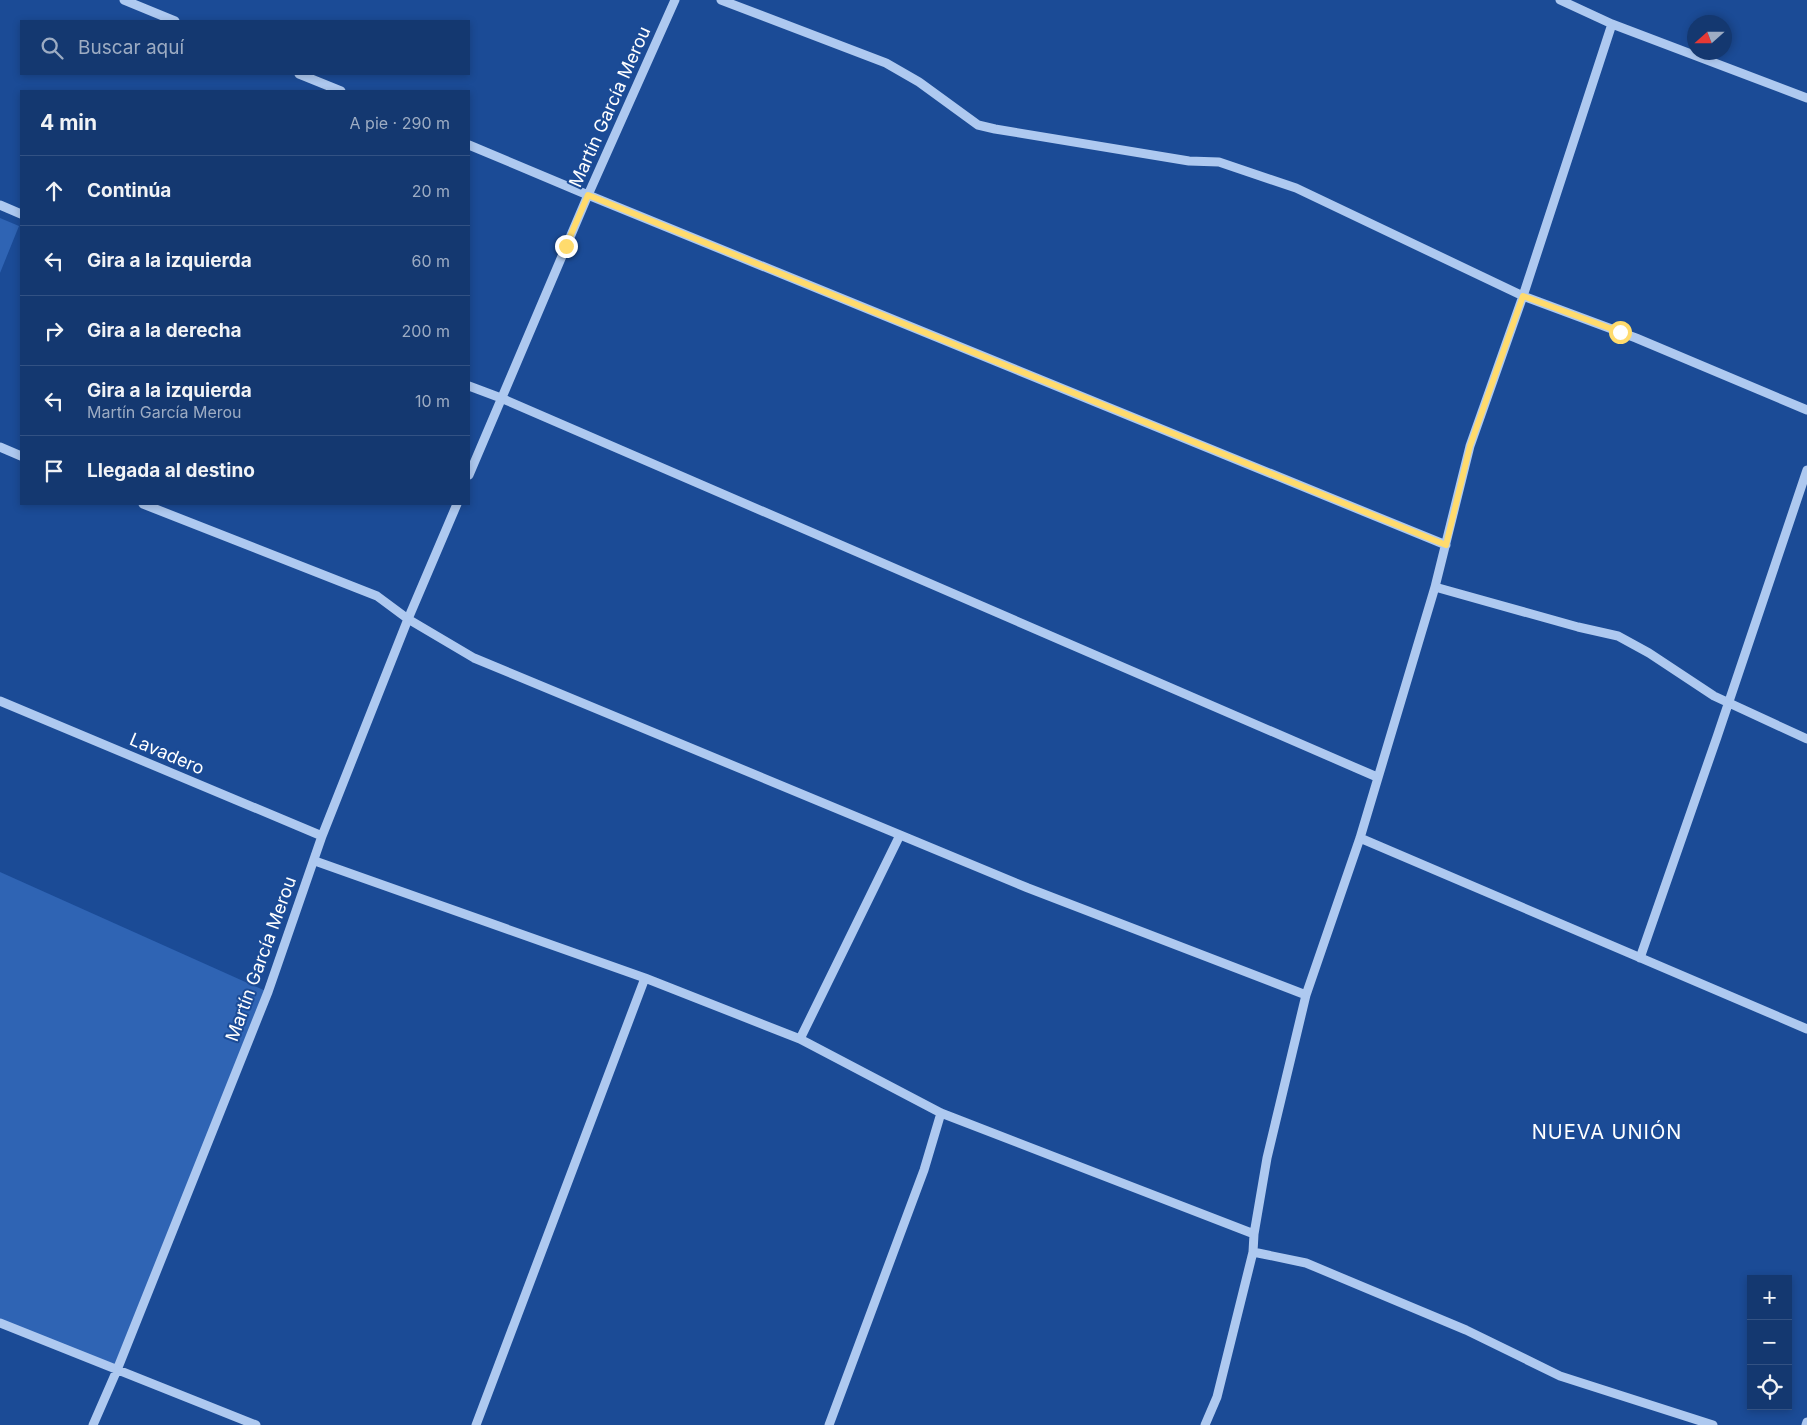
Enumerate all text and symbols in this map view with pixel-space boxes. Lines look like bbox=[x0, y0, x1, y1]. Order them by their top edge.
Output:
north arrow bbox=[1687, 15, 1732, 60]
search box bbox=[20, 20, 470, 75]
street label: Martín García Merou bbox=[565, 23, 654, 190]
icon: search bbox=[38, 34, 66, 62]
text: Buscar aquí bbox=[78, 36, 184, 59]
text: 4 min bbox=[40, 110, 97, 135]
text: A pie · 290 m bbox=[350, 113, 450, 133]
icon: ahead bbox=[40, 177, 68, 205]
text: Continúa bbox=[87, 179, 171, 202]
text: 20 m bbox=[412, 181, 450, 201]
route end bbox=[555, 235, 578, 258]
icon: left bbox=[40, 247, 68, 275]
text: Gira a la izquierda bbox=[87, 249, 252, 272]
text: 60 m bbox=[411, 251, 450, 271]
icon: right bbox=[40, 317, 68, 345]
text: Gira a la derecha bbox=[87, 319, 242, 342]
text: 200 m bbox=[402, 321, 450, 341]
route start bbox=[1609, 321, 1632, 344]
text: Gira a la izquierda bbox=[87, 379, 252, 402]
icon: left bbox=[40, 387, 68, 415]
text: 10 m bbox=[415, 391, 450, 411]
text: Martín García Merou bbox=[87, 402, 242, 422]
icon: arrive bbox=[40, 457, 68, 485]
text: Llegada al destino bbox=[87, 459, 255, 482]
street label: Lavadero bbox=[127, 728, 208, 779]
street label: Martín García Merou bbox=[221, 874, 300, 1044]
district label: NUEVA UNIÓN bbox=[1532, 1119, 1682, 1144]
map controls bbox=[1747, 1275, 1792, 1410]
button: + bbox=[1747, 1275, 1792, 1320]
button: − bbox=[1747, 1320, 1792, 1365]
button: locate bbox=[1747, 1365, 1792, 1410]

